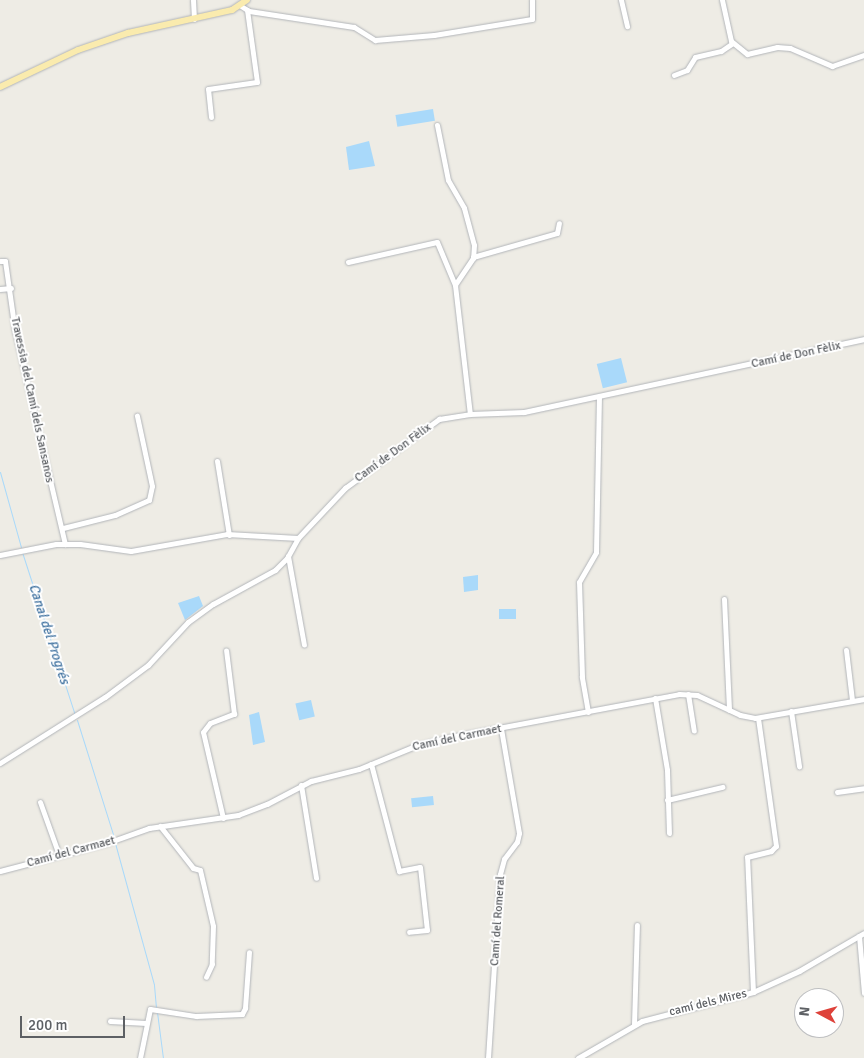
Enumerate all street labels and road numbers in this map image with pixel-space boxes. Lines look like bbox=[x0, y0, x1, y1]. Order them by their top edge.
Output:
street label: Travessia del Camí dels Sansanos bbox=[7, 316, 57, 484]
street label: Camí de Don Fèlix bbox=[750, 338, 842, 372]
street label: Camí de Don Fèlix bbox=[352, 420, 434, 486]
street label: Camí del Carmaet bbox=[411, 722, 503, 754]
street label: Camí del Carmaet bbox=[25, 833, 117, 871]
street label: Camí del Romeral bbox=[488, 876, 508, 966]
street label: camí dels Mires bbox=[668, 986, 748, 1020]

